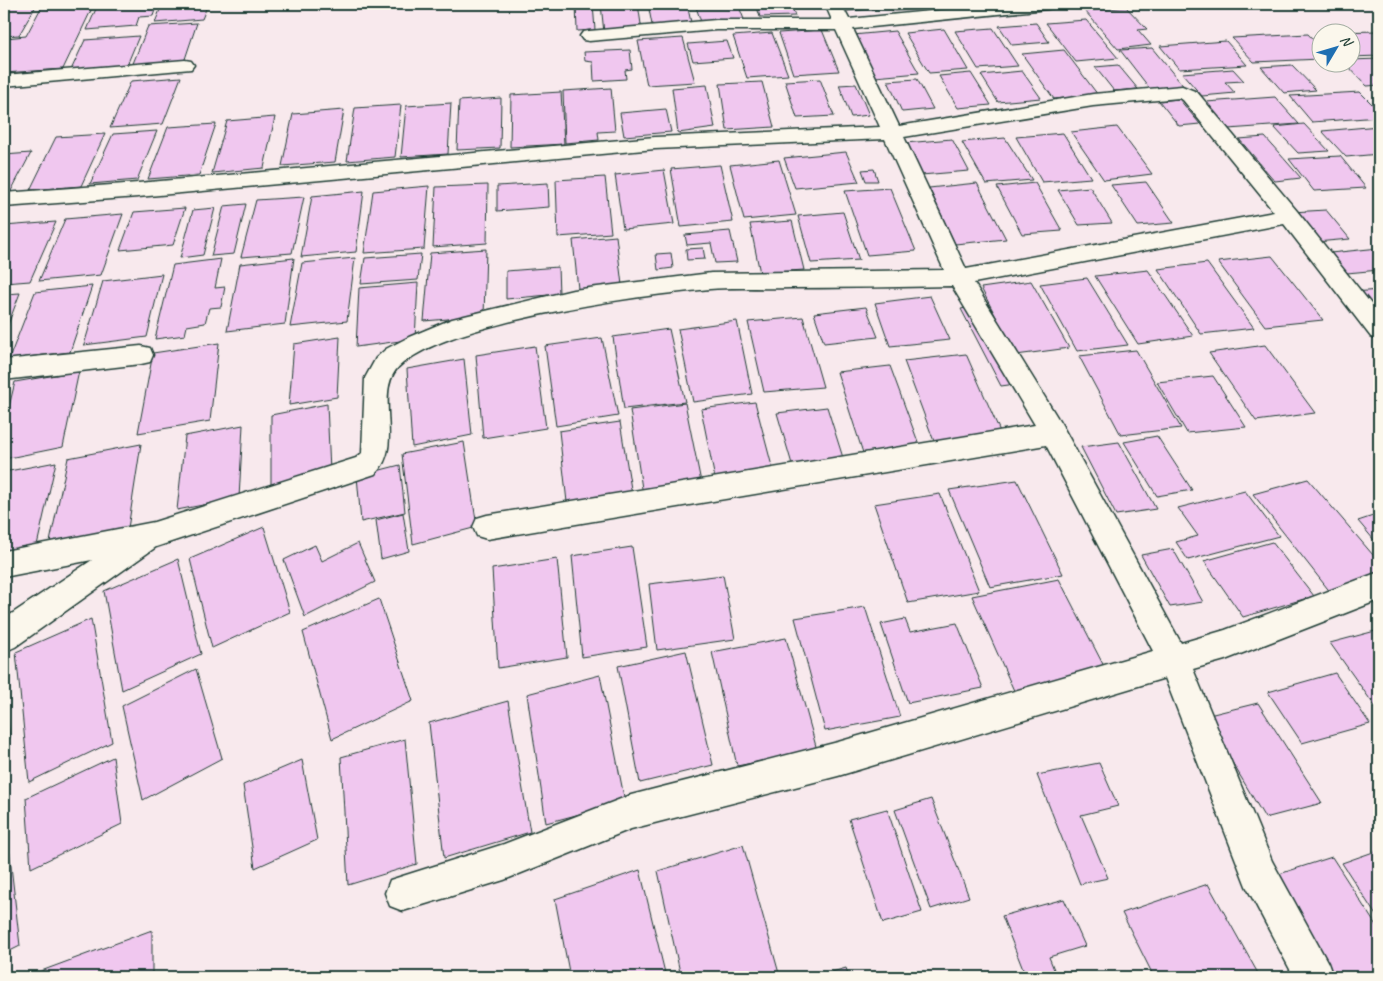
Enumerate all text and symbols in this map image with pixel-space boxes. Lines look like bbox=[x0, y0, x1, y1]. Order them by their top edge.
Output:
north arrow bbox=[1310, 22, 1360, 72]
text: N bbox=[1336, 32, 1357, 51]

